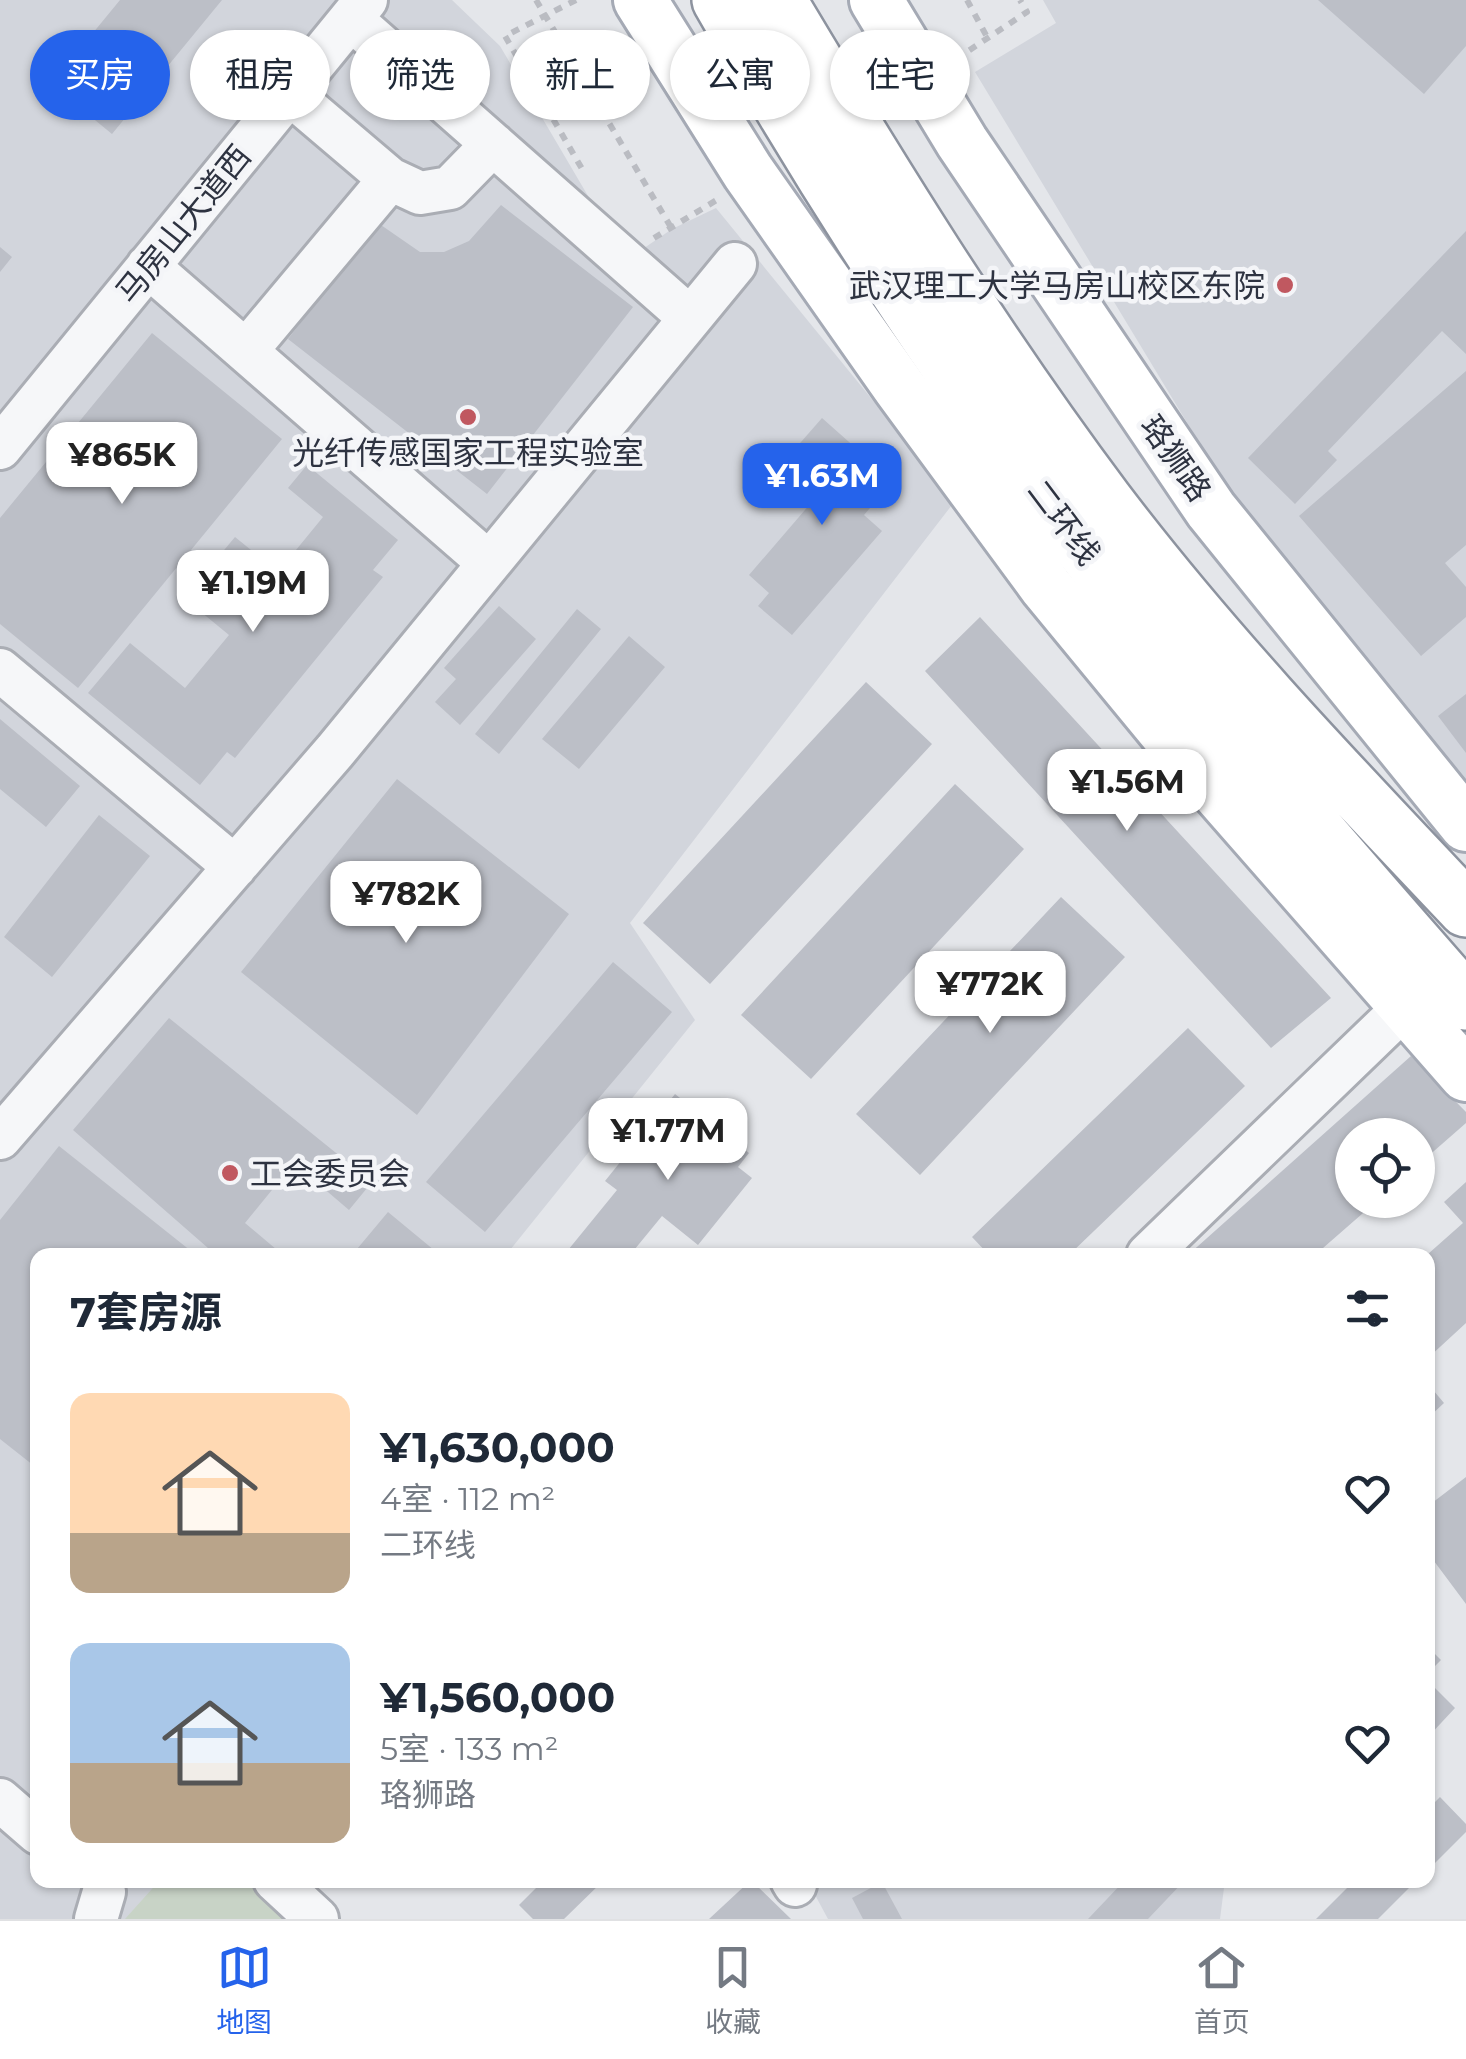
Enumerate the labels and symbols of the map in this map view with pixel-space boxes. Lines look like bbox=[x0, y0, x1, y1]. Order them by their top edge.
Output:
street label: 马房山大道西 bbox=[107, 137, 259, 311]
place label: 武汉理工大学马房山校区东院 bbox=[849, 266, 1265, 305]
marker: 武汉理工大学马房山校区东院 bbox=[1274, 274, 1296, 296]
marker: 光纤传感国家工程实验室 bbox=[457, 406, 479, 428]
street label: 珞狮路 bbox=[1132, 407, 1220, 509]
pin: ¥865K bbox=[52, 422, 192, 507]
place label: 光纤传感国家工程实验室 bbox=[292, 433, 644, 472]
pin: ¥1.63M bbox=[741, 443, 903, 528]
street label: 二环线 bbox=[1020, 472, 1108, 572]
pin: ¥1.19M bbox=[172, 550, 334, 635]
pin: ¥1.56M bbox=[1046, 749, 1208, 834]
pin: ¥782K bbox=[336, 861, 476, 946]
pin: ¥772K bbox=[920, 951, 1060, 1036]
pin: ¥1.77M bbox=[587, 1098, 749, 1183]
place label: 工会委员会 bbox=[250, 1154, 410, 1193]
marker: 工会委员会 bbox=[219, 1162, 241, 1184]

